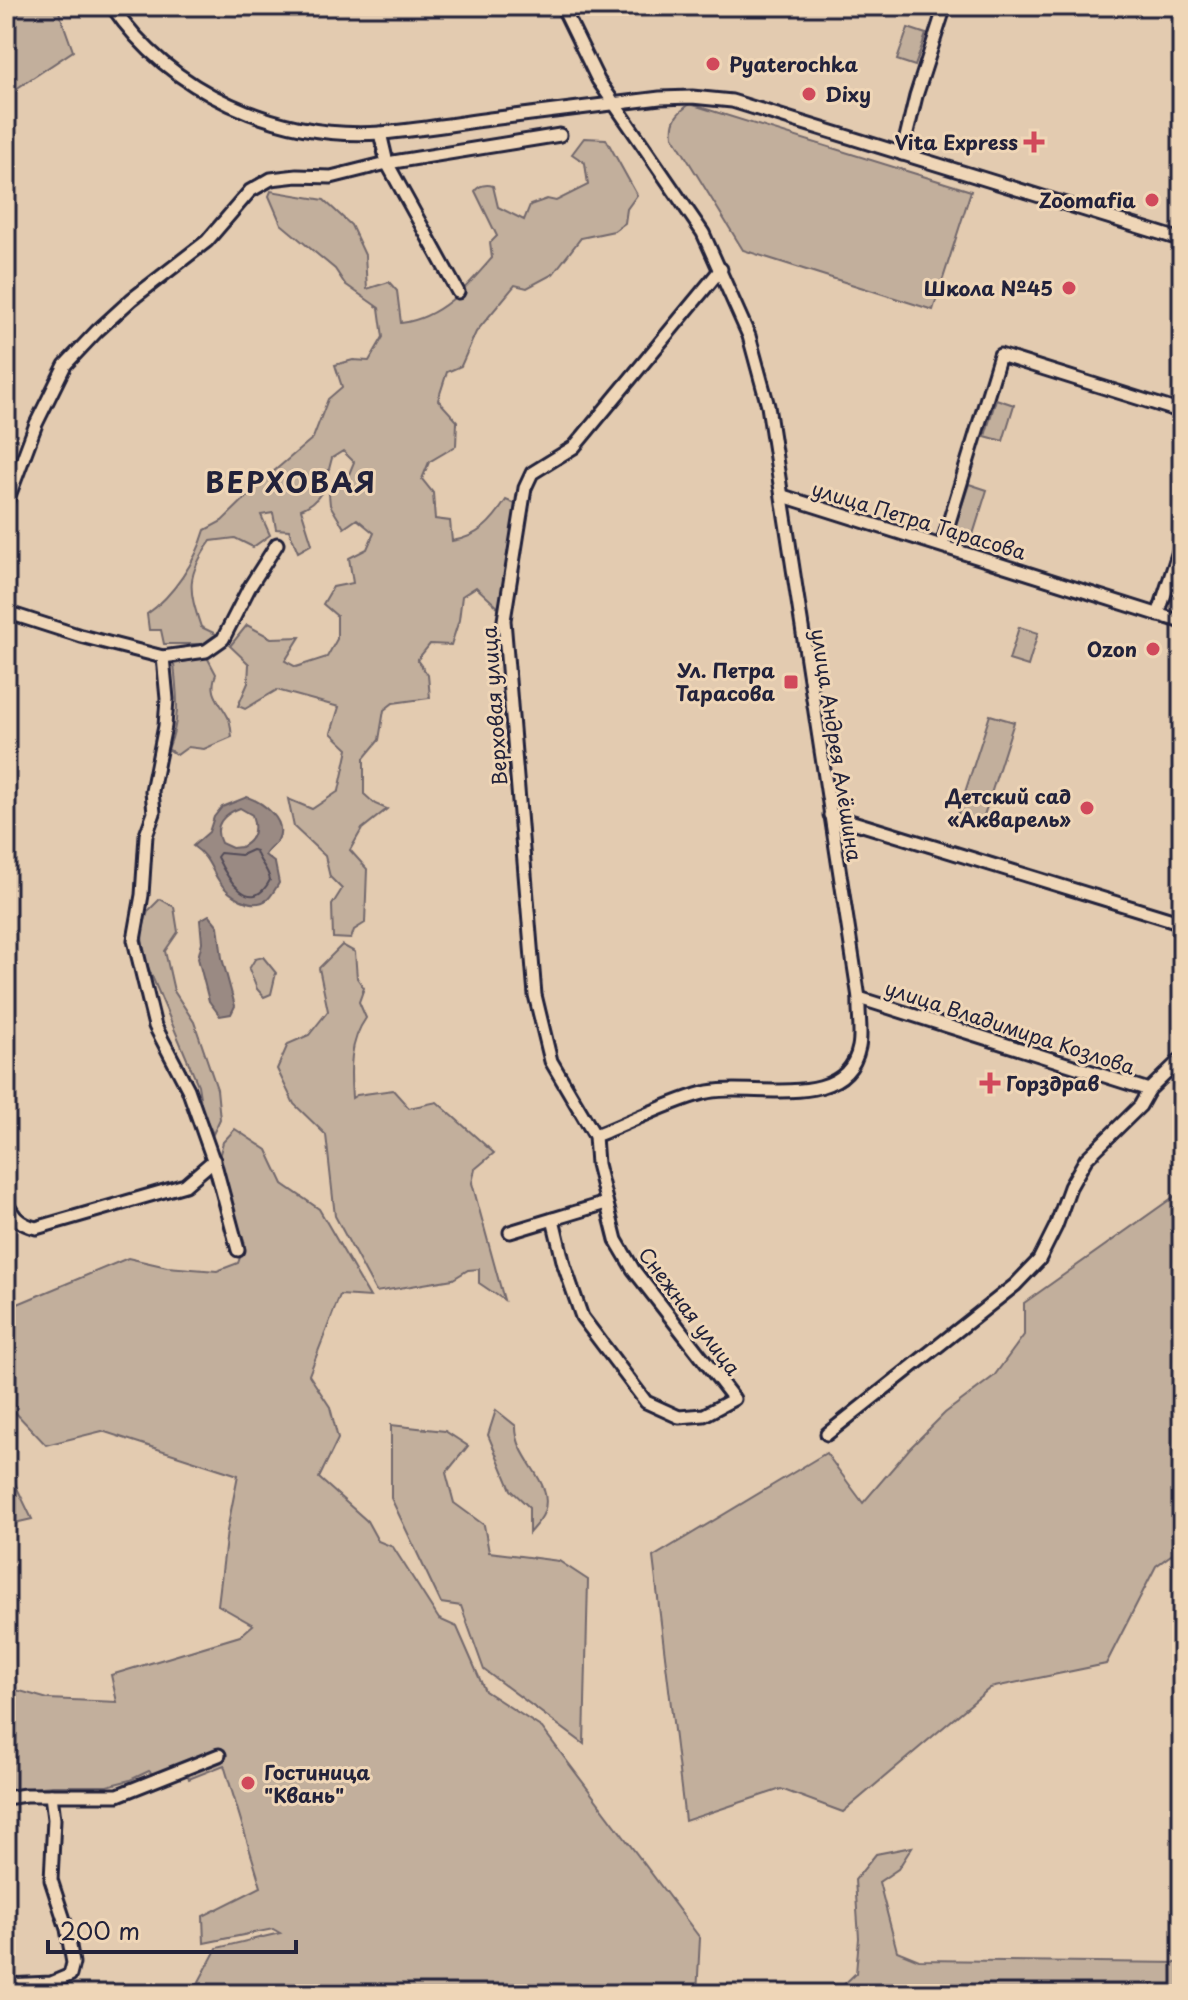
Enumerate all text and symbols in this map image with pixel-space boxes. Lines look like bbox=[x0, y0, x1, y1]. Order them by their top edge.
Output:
place label: Pyaterochka bbox=[729, 49, 859, 79]
marker: Pyaterochka bbox=[704, 55, 722, 73]
place label: Dixy bbox=[825, 79, 871, 109]
marker: Dixy bbox=[800, 85, 818, 103]
place label: Vita Express bbox=[895, 127, 1018, 157]
marker: Vita Express bbox=[1025, 133, 1043, 151]
place label: Zoomafia bbox=[1039, 185, 1136, 215]
marker: Zoomafia bbox=[1143, 191, 1161, 209]
place label: Школа №45 bbox=[924, 273, 1053, 303]
marker: Школа №45 bbox=[1060, 279, 1078, 297]
district label: ВЕРХОВАЯ bbox=[205, 460, 377, 503]
street label: улица Петра Тарасова bbox=[808, 473, 1030, 567]
street label: Верховая улица bbox=[473, 625, 515, 787]
street label: улица Андрея Алёшина bbox=[804, 626, 870, 864]
place label: Ozon bbox=[1087, 634, 1137, 664]
marker: Ozon bbox=[1144, 640, 1162, 658]
place label: Ул. Петра Тарасова bbox=[675, 655, 775, 708]
marker: Ул. Петра Тарасова bbox=[782, 673, 800, 691]
place label: Детский сад «Акварель» bbox=[945, 781, 1071, 834]
marker: Детский сад «Акварель» bbox=[1078, 799, 1096, 817]
street label: улица Владимира Козлова bbox=[881, 972, 1139, 1082]
place label: Горздрав bbox=[1006, 1068, 1100, 1098]
marker: Горздрав bbox=[981, 1074, 999, 1092]
street label: Снежная улица bbox=[632, 1241, 749, 1382]
place label: Гостиница "Квань" bbox=[264, 1757, 370, 1810]
marker: Гостиница "Квань" bbox=[239, 1774, 257, 1792]
scale bar bbox=[48, 1904, 296, 1954]
text: 200 m bbox=[60, 1912, 140, 1948]

